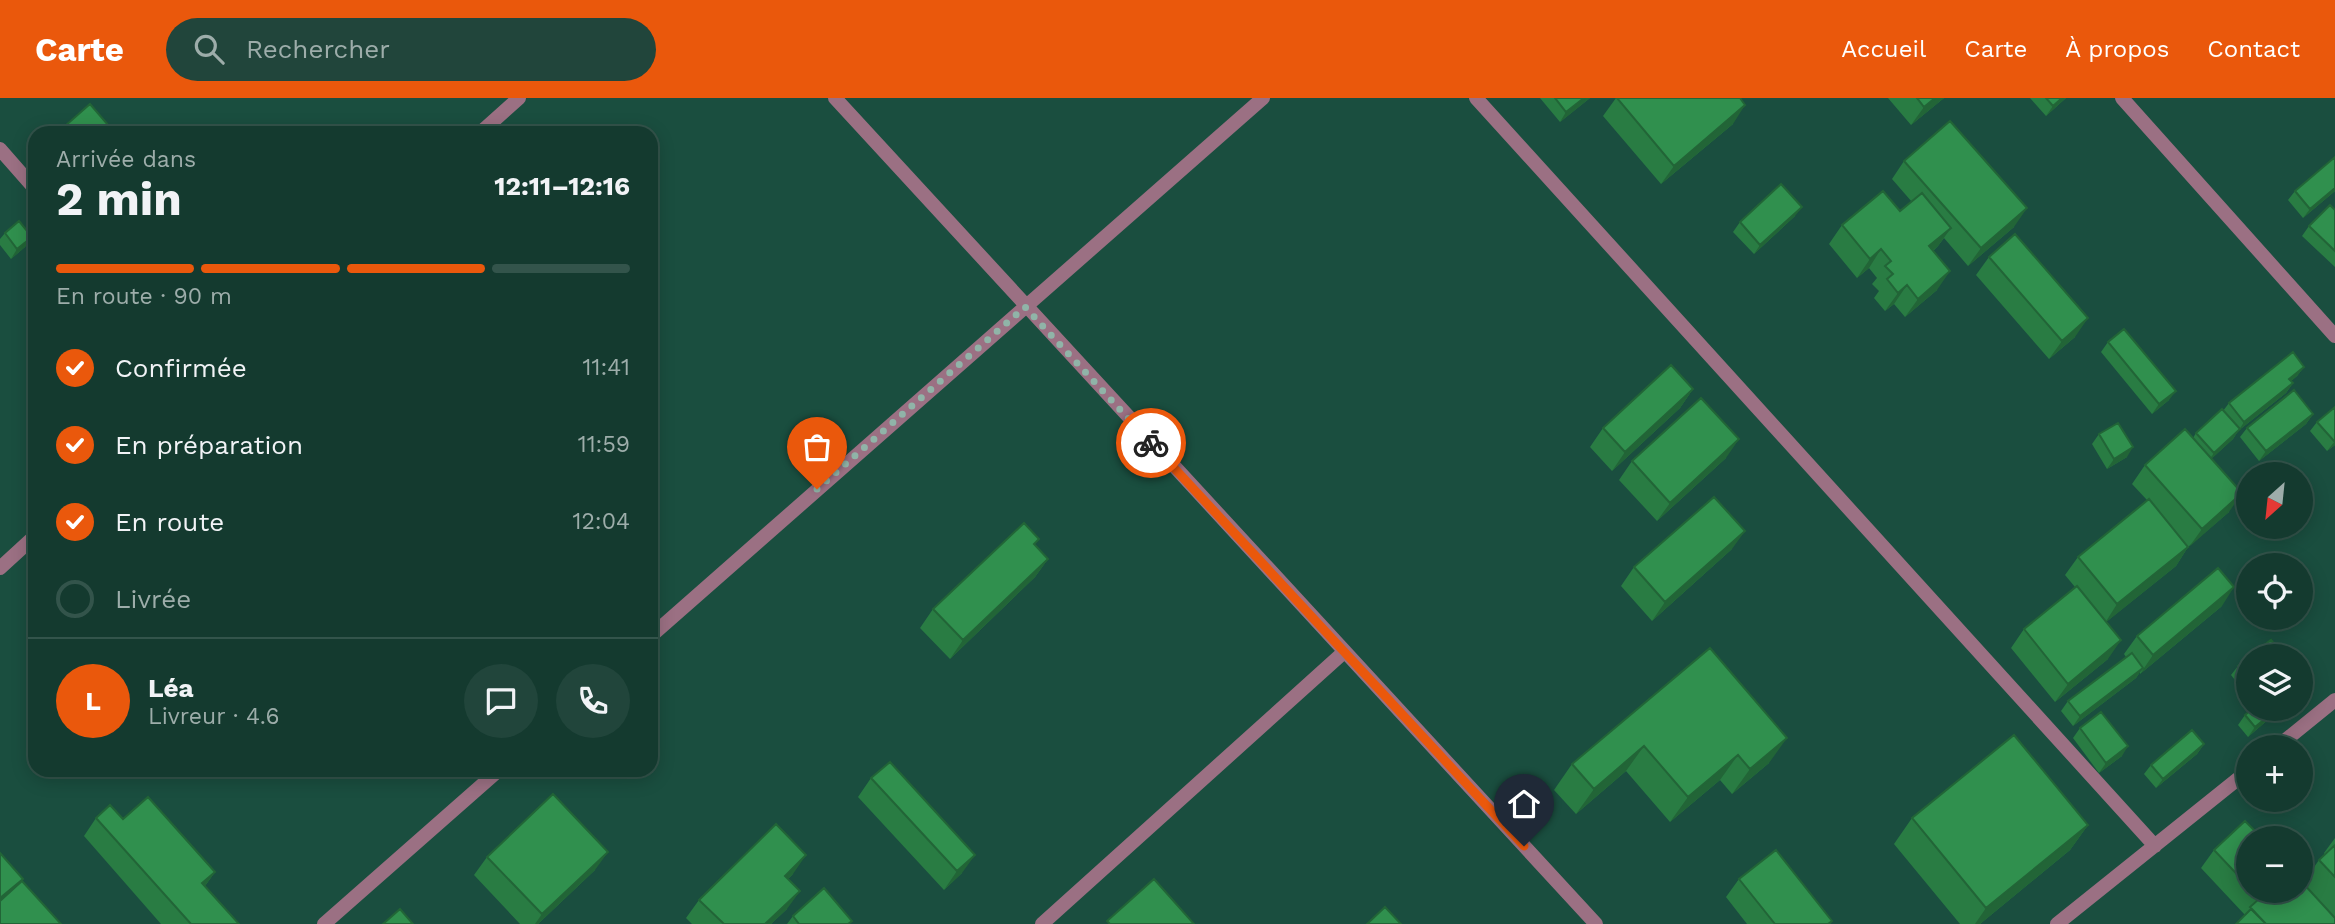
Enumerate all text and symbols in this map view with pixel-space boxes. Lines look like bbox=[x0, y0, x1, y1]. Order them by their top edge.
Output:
search box bbox=[166, 18, 656, 81]
text: Carte bbox=[35, 30, 124, 69]
icon: search bbox=[190, 30, 228, 68]
text: Rechercher bbox=[246, 34, 390, 64]
text: Accueil bbox=[1841, 35, 1926, 63]
text: Carte bbox=[1964, 35, 2027, 63]
text: À propos bbox=[2065, 35, 2169, 63]
text: Contact bbox=[2207, 35, 2300, 63]
text: Arrivée dans bbox=[56, 146, 196, 173]
text: 12:11–12:16 bbox=[494, 171, 630, 201]
text: 2 min bbox=[56, 172, 182, 226]
text: En route · 90 m bbox=[56, 283, 232, 310]
icon: check bbox=[56, 349, 94, 387]
text: Confirmée bbox=[115, 353, 247, 383]
text: 11:41 bbox=[583, 354, 630, 381]
courier bbox=[1116, 408, 1186, 478]
pin bbox=[787, 417, 847, 489]
icon: bike bbox=[1132, 424, 1170, 462]
icon: check bbox=[56, 426, 94, 464]
icon: bag bbox=[798, 428, 836, 466]
text: En préparation bbox=[115, 430, 303, 460]
text: 11:59 bbox=[578, 431, 630, 458]
north arrow bbox=[2236, 462, 2314, 539]
map controls bbox=[2236, 462, 2313, 903]
icon: check bbox=[56, 503, 94, 541]
text: En route bbox=[115, 507, 224, 537]
text: 12:04 bbox=[572, 508, 630, 535]
button: locate bbox=[2236, 553, 2313, 630]
text: Livrée bbox=[115, 584, 191, 614]
button: layers bbox=[2236, 644, 2313, 721]
button: chat bbox=[464, 664, 538, 738]
button: phone bbox=[556, 664, 630, 738]
text: Léa bbox=[148, 673, 194, 703]
text: L bbox=[85, 686, 101, 716]
text: Livreur · 4.6 bbox=[148, 703, 280, 730]
button: + bbox=[2236, 735, 2313, 812]
pin bbox=[1494, 774, 1554, 846]
icon: home bbox=[1505, 785, 1543, 823]
button: − bbox=[2236, 826, 2313, 903]

